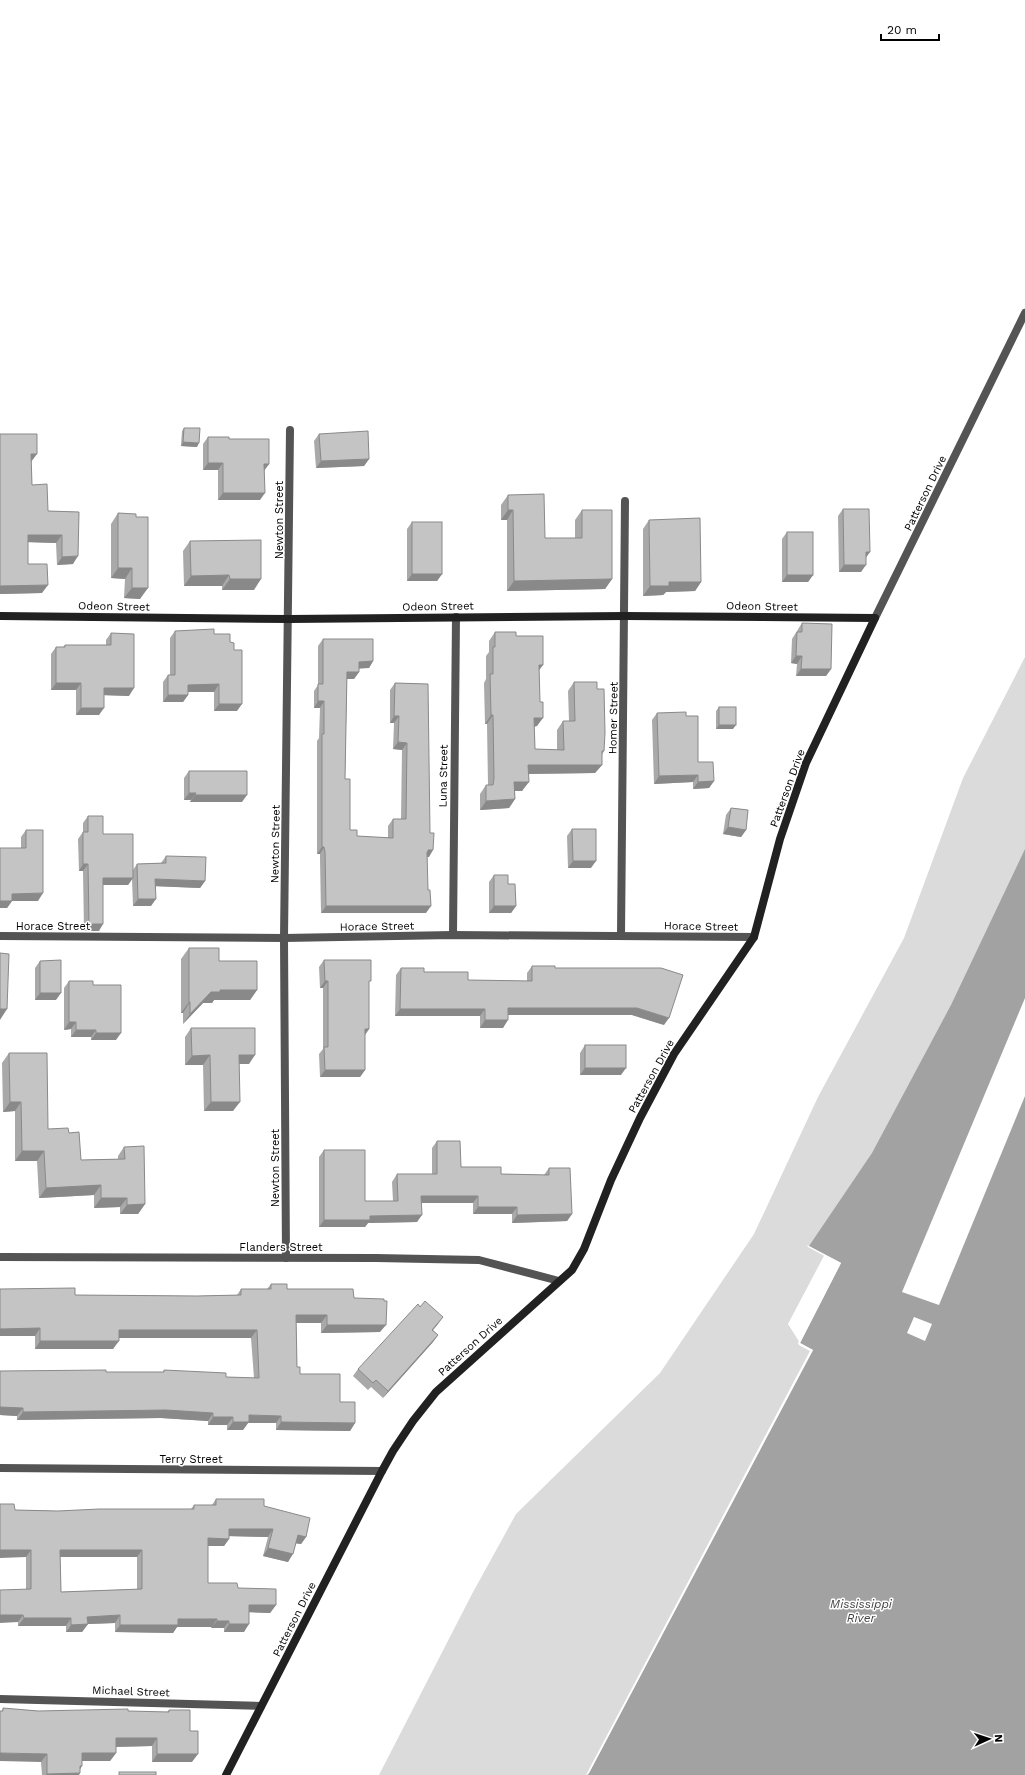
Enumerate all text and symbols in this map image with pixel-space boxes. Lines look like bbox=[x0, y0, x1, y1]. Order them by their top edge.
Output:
scale bar bbox=[881, 16, 939, 42]
text: 20 m bbox=[887, 23, 917, 37]
street label: Patterson Drive bbox=[902, 453, 949, 533]
street label: Newton Street bbox=[273, 480, 286, 559]
street label: Odeon Street bbox=[78, 599, 150, 614]
street label: Odeon Street bbox=[402, 599, 474, 614]
street label: Odeon Street bbox=[726, 599, 798, 614]
street label: Homer Street bbox=[606, 681, 621, 754]
street label: Luna Street bbox=[436, 744, 451, 808]
street label: Patterson Drive bbox=[767, 747, 808, 829]
street label: Newton Street bbox=[268, 804, 283, 883]
street label: Horace Street bbox=[340, 919, 415, 934]
street label: Horace Street bbox=[664, 919, 739, 934]
street label: Horace Street bbox=[16, 920, 91, 933]
street label: Patterson Drive bbox=[626, 1037, 677, 1115]
street label: Newton Street bbox=[269, 1128, 282, 1207]
street label: Flanders Street bbox=[239, 1241, 323, 1254]
street label: Patterson Drive bbox=[435, 1314, 505, 1379]
street label: Terry Street bbox=[159, 1453, 223, 1466]
street label: Patterson Drive bbox=[270, 1580, 319, 1659]
water label: Mississippi River bbox=[830, 1597, 893, 1625]
street label: Michael Street bbox=[92, 1684, 170, 1699]
north arrow bbox=[969, 1719, 1009, 1759]
text: N bbox=[992, 1734, 1005, 1743]

